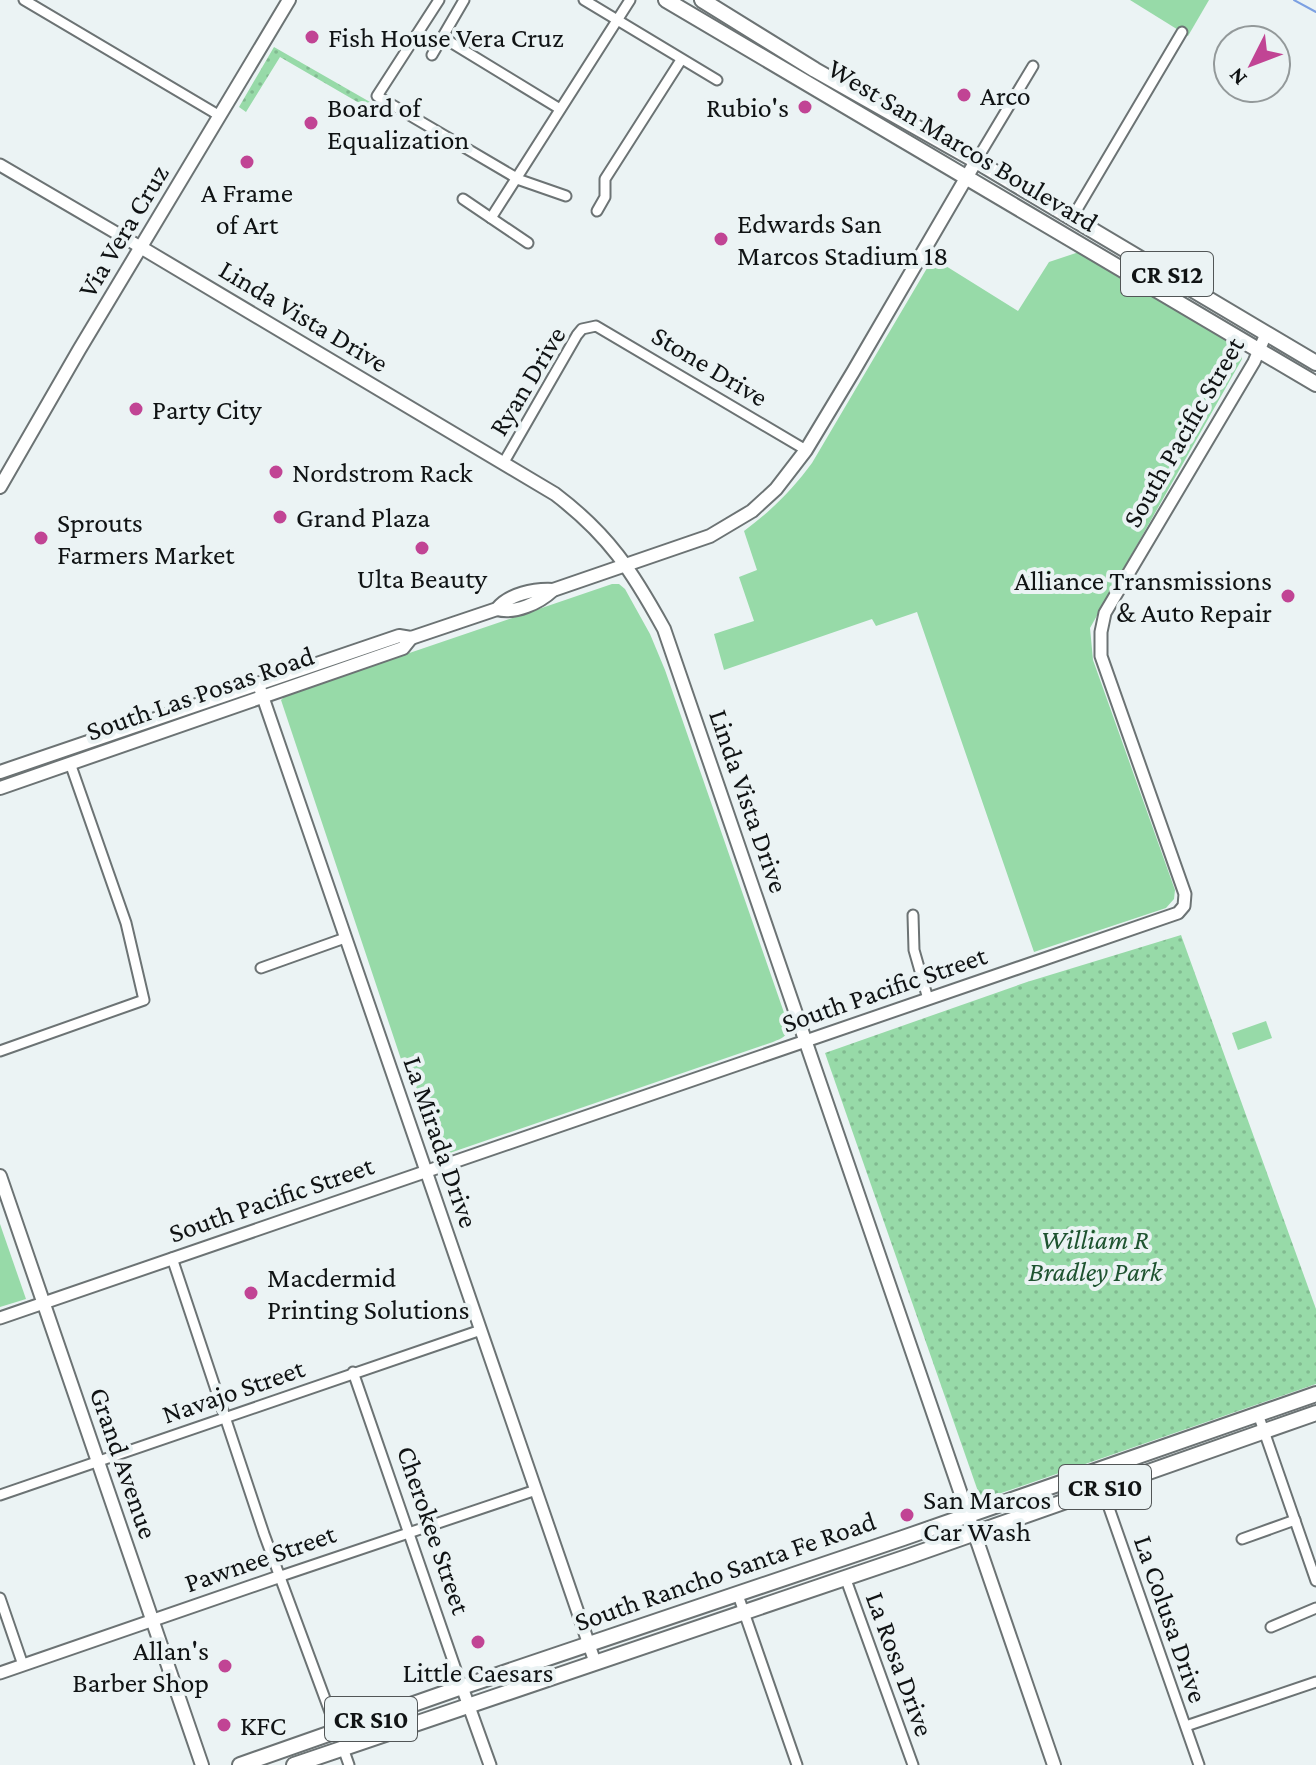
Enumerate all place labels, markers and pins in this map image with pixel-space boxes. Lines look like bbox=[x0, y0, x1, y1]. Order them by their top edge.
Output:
place label: Fish House Vera Cruz bbox=[328, 22, 564, 53]
marker: Fish House Vera Cruz bbox=[303, 28, 321, 46]
place label: Arco bbox=[980, 80, 1031, 111]
marker: Arco bbox=[955, 86, 973, 104]
place label: Board of Equalization bbox=[327, 92, 469, 155]
place label: Rubio's bbox=[706, 92, 789, 123]
marker: Rubio's bbox=[796, 98, 814, 116]
marker: Board of Equalization bbox=[302, 114, 320, 132]
marker: A Frame of Art bbox=[238, 153, 256, 171]
place label: A Frame of Art bbox=[201, 177, 293, 240]
place label: Edwards San Marcos Stadium 18 bbox=[737, 208, 948, 271]
marker: Edwards San Marcos Stadium 18 bbox=[712, 230, 730, 248]
place label: Party City bbox=[152, 394, 263, 425]
marker: Party City bbox=[127, 400, 145, 418]
place label: Nordstrom Rack bbox=[292, 457, 473, 488]
marker: Nordstrom Rack bbox=[267, 463, 285, 481]
place label: Grand Plaza bbox=[296, 502, 430, 533]
place label: Sprouts Farmers Market bbox=[57, 507, 235, 570]
marker: Grand Plaza bbox=[271, 508, 289, 526]
marker: Sprouts Farmers Market bbox=[32, 529, 50, 547]
marker: Ulta Beauty bbox=[413, 539, 431, 557]
place label: Ulta Beauty bbox=[357, 563, 488, 594]
place label: Alliance Transmissions & Auto Repair bbox=[1014, 565, 1272, 628]
marker: Alliance Transmissions & Auto Repair bbox=[1279, 587, 1297, 605]
place label: Macdermid Printing Solutions bbox=[267, 1262, 470, 1325]
marker: Macdermid Printing Solutions bbox=[242, 1284, 260, 1302]
place label: San Marcos Car Wash bbox=[923, 1484, 1051, 1547]
marker: San Marcos Car Wash bbox=[898, 1506, 916, 1524]
marker: Little Caesars bbox=[469, 1633, 487, 1651]
place label: Allan's Barber Shop bbox=[72, 1635, 209, 1698]
marker: Allan's Barber Shop bbox=[216, 1657, 234, 1675]
place label: Little Caesars bbox=[402, 1657, 554, 1688]
place label: KFC bbox=[240, 1710, 286, 1741]
marker: KFC bbox=[215, 1716, 233, 1734]

